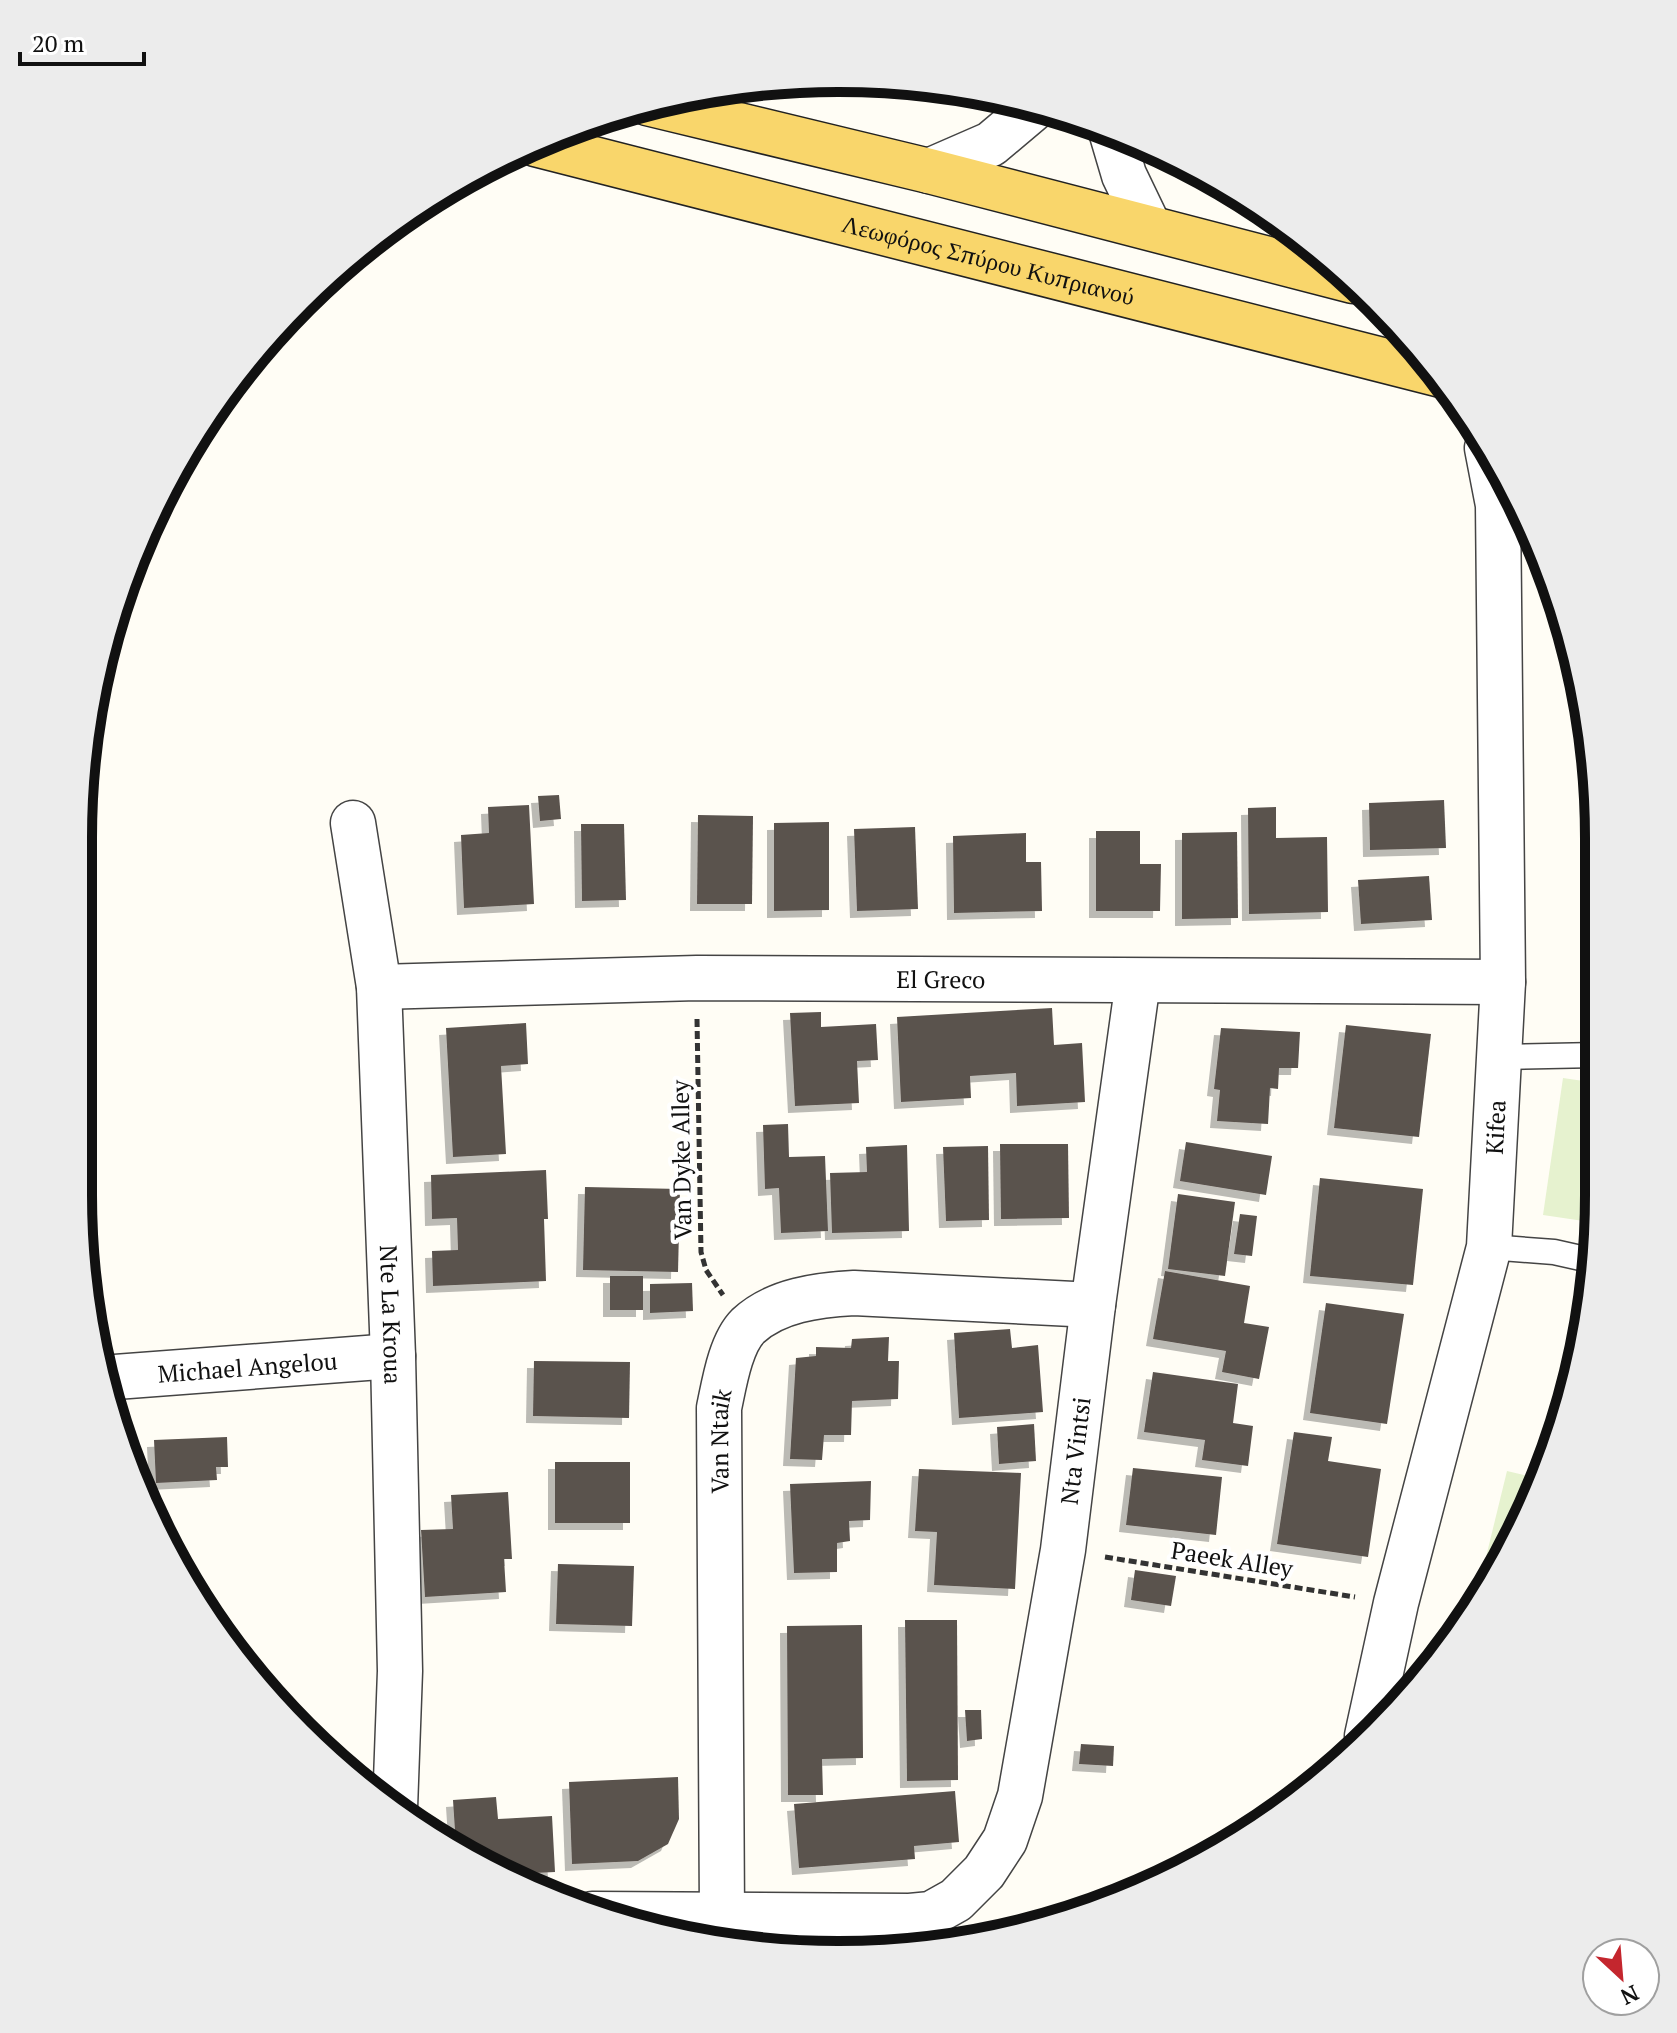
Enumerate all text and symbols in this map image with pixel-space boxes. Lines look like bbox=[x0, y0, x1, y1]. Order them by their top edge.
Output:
scale bar bbox=[20, 16, 144, 66]
text: 20 m bbox=[32, 27, 84, 59]
street label: Λεωφόρος Σπύρου Κυπριανού bbox=[839, 207, 1138, 312]
street label: El Greco bbox=[896, 963, 985, 995]
street label: Van Dyke Alley bbox=[664, 1079, 698, 1240]
street label: Kifea bbox=[1478, 1099, 1513, 1155]
street label: Nte La Kroua bbox=[373, 1244, 410, 1385]
street label: Michael Angelou bbox=[157, 1344, 339, 1390]
street label: Van Ntaik bbox=[703, 1385, 739, 1494]
street label: Nta Vintsi bbox=[1053, 1395, 1098, 1506]
street label: Paeek Alley bbox=[1169, 1534, 1296, 1585]
north arrow bbox=[1581, 1937, 1661, 2017]
text: N bbox=[1616, 1979, 1644, 2012]

